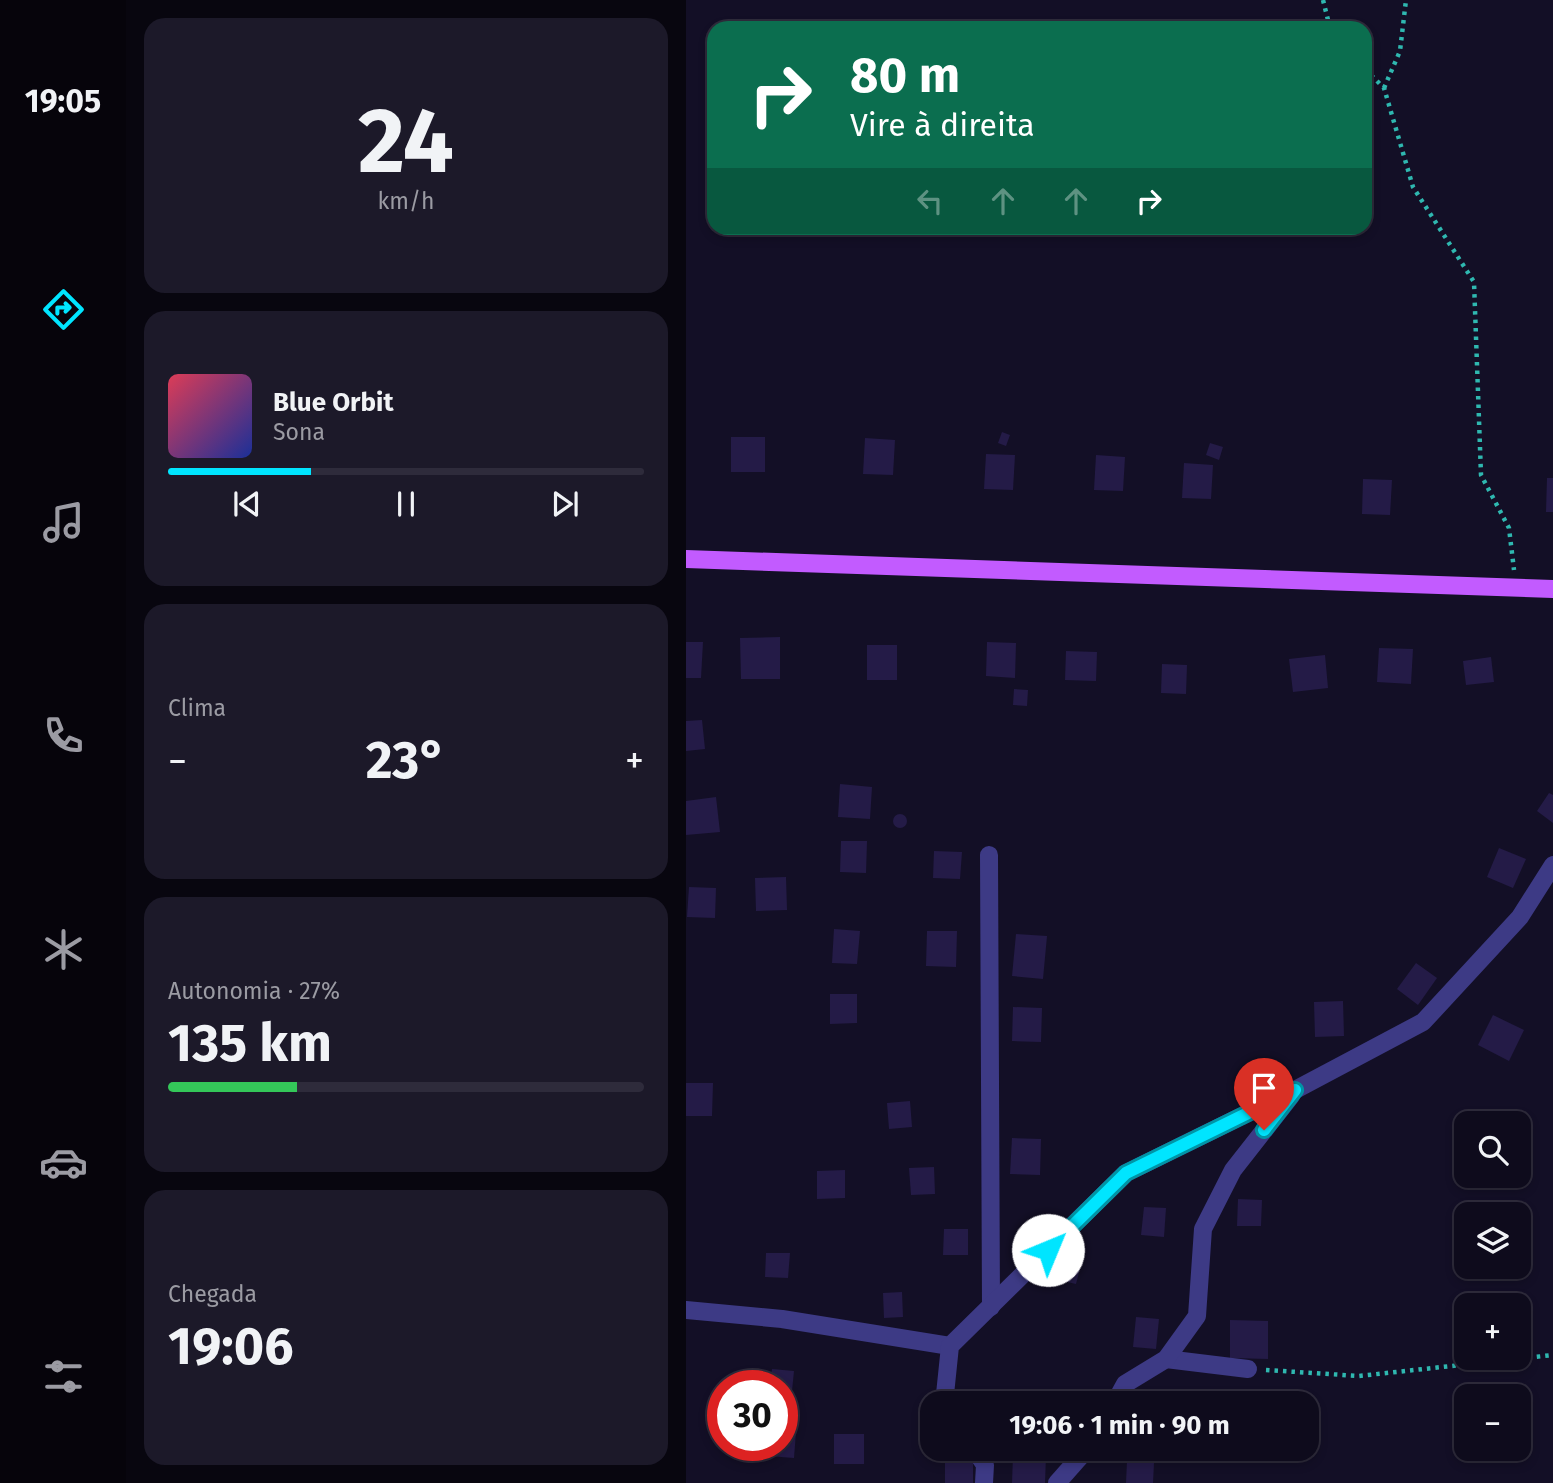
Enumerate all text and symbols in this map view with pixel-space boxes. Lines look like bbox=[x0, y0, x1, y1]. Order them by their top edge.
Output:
text: 80 m bbox=[850, 46, 960, 105]
icon: right bbox=[735, 49, 826, 140]
text: 19:05 bbox=[25, 82, 101, 120]
text: 24 bbox=[358, 87, 454, 196]
text: Vire à direita bbox=[850, 106, 1035, 144]
icon: left bbox=[911, 182, 949, 220]
icon: ahead bbox=[984, 182, 1022, 220]
icon: ahead bbox=[1057, 182, 1095, 220]
icon: right bbox=[1130, 182, 1168, 220]
text: km/h bbox=[378, 187, 434, 215]
icon: directions bbox=[39, 285, 88, 334]
text: Blue Orbit bbox=[273, 387, 393, 418]
text: Sona bbox=[273, 418, 325, 446]
icon: previous bbox=[228, 485, 266, 523]
icon: pause bbox=[387, 485, 425, 523]
icon: next bbox=[546, 485, 584, 523]
icon: music bbox=[39, 498, 88, 547]
text: Clima bbox=[168, 694, 226, 722]
icon: phone bbox=[39, 711, 88, 760]
text: 23° bbox=[366, 729, 446, 792]
text: − bbox=[168, 738, 187, 784]
text: + bbox=[625, 738, 644, 784]
icon: climate bbox=[39, 925, 88, 974]
text: Autonomia · 27% bbox=[168, 977, 340, 1005]
text: 135 km bbox=[168, 1012, 332, 1075]
pin bbox=[1234, 1058, 1294, 1130]
icon: arrive bbox=[1245, 1069, 1283, 1107]
map controls bbox=[1454, 1111, 1531, 1461]
button: search bbox=[1454, 1111, 1531, 1188]
icon: car bbox=[39, 1138, 88, 1187]
button: layers bbox=[1454, 1202, 1531, 1279]
position arrow bbox=[1011, 1213, 1085, 1287]
text: Chegada bbox=[168, 1280, 257, 1308]
button: + bbox=[1454, 1293, 1531, 1370]
text: 19:06 bbox=[168, 1315, 293, 1378]
icon: filters bbox=[39, 1352, 88, 1401]
speed limit sign: 30 bbox=[707, 1370, 798, 1461]
button: − bbox=[1454, 1384, 1531, 1461]
text: 19:06 · 1 min · 90 m bbox=[1009, 1410, 1230, 1441]

